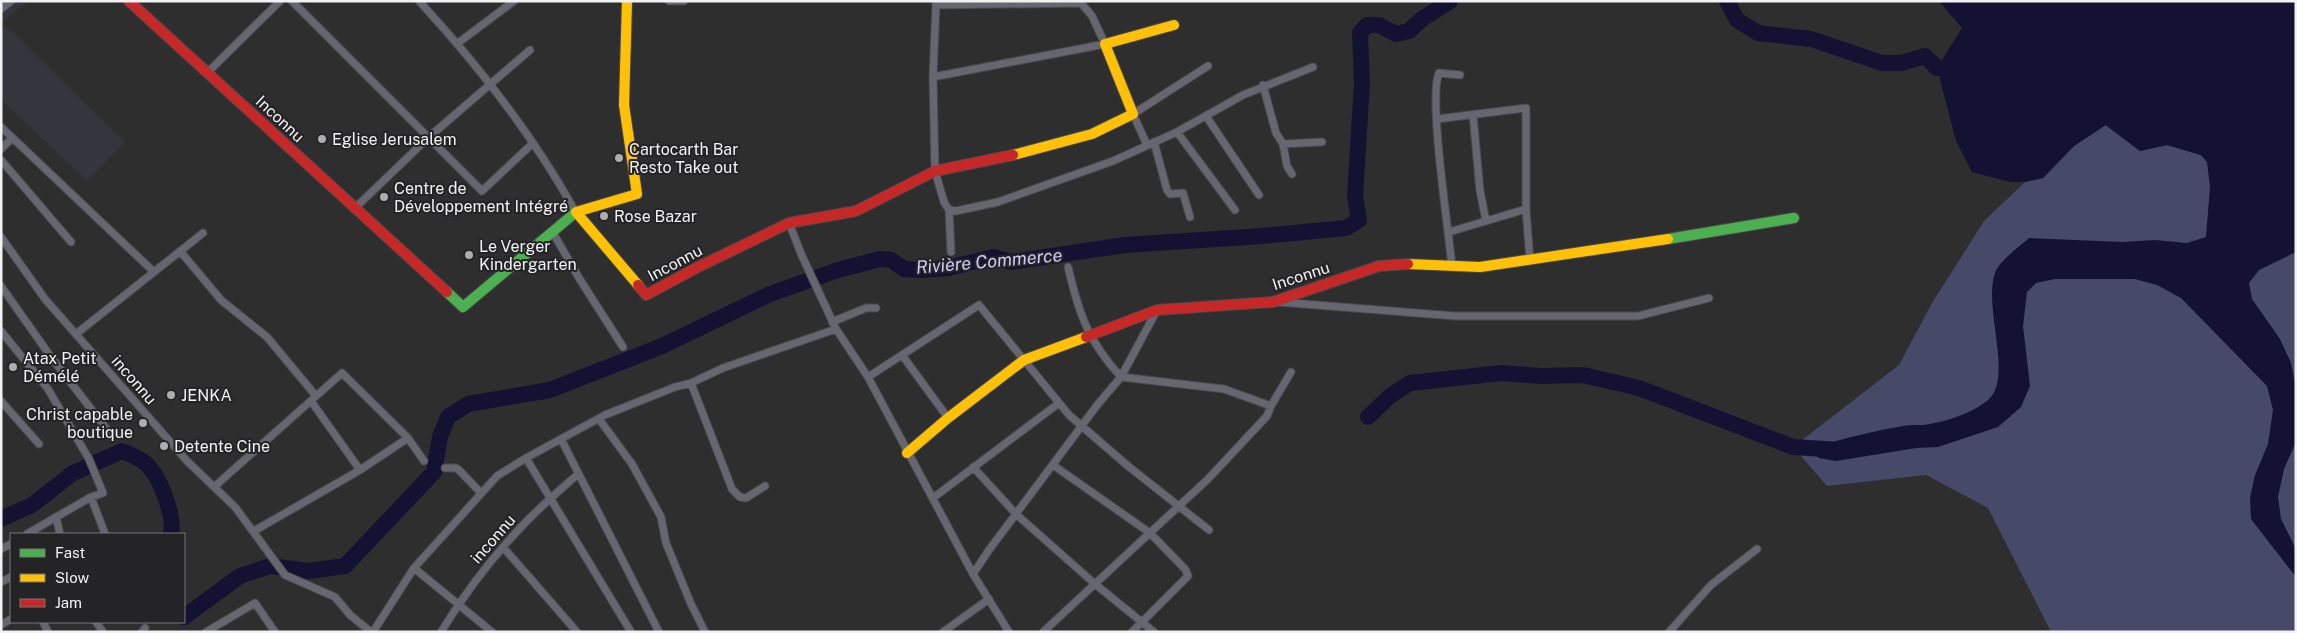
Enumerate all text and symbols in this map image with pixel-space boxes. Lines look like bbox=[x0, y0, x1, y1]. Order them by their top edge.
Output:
street label: Inconnu bbox=[252, 92, 308, 146]
place label: Eglise Jerusalem bbox=[332, 130, 457, 149]
marker: Eglise Jerusalem bbox=[316, 133, 328, 145]
place label: Cartocarth Bar Resto Take out bbox=[629, 140, 739, 177]
marker: Cartocarth Bar Resto Take out bbox=[613, 152, 625, 164]
place label: Centre de Développement Intégré bbox=[394, 179, 568, 216]
marker: Centre de Développement Intégré bbox=[378, 191, 390, 203]
place label: Rose Bazar bbox=[614, 207, 697, 226]
marker: Rose Bazar bbox=[598, 210, 610, 222]
place label: Le Verger Kindergarten bbox=[479, 237, 577, 274]
street label: Inconnu bbox=[644, 241, 706, 285]
water label: Rivière Commerce bbox=[915, 244, 1063, 278]
marker: Le Verger Kindergarten bbox=[463, 249, 475, 261]
street label: Inconnu bbox=[1270, 258, 1332, 294]
place label: Atax Petit Démélé bbox=[23, 349, 96, 386]
street label: inconnu bbox=[108, 352, 160, 408]
marker: Atax Petit Démélé bbox=[7, 361, 19, 373]
place label: JENKA bbox=[181, 386, 232, 405]
marker: JENKA bbox=[165, 389, 177, 401]
place label: Christ capable boutique bbox=[26, 405, 133, 442]
marker: Christ capable boutique bbox=[137, 417, 149, 429]
place label: Detente Cine bbox=[174, 437, 270, 456]
marker: Detente Cine bbox=[158, 440, 170, 452]
street label: inconnu bbox=[467, 511, 519, 567]
legend bbox=[10, 533, 185, 623]
text: Fast bbox=[55, 544, 85, 561]
text: Slow bbox=[55, 569, 90, 586]
text: Jam bbox=[55, 594, 82, 611]

